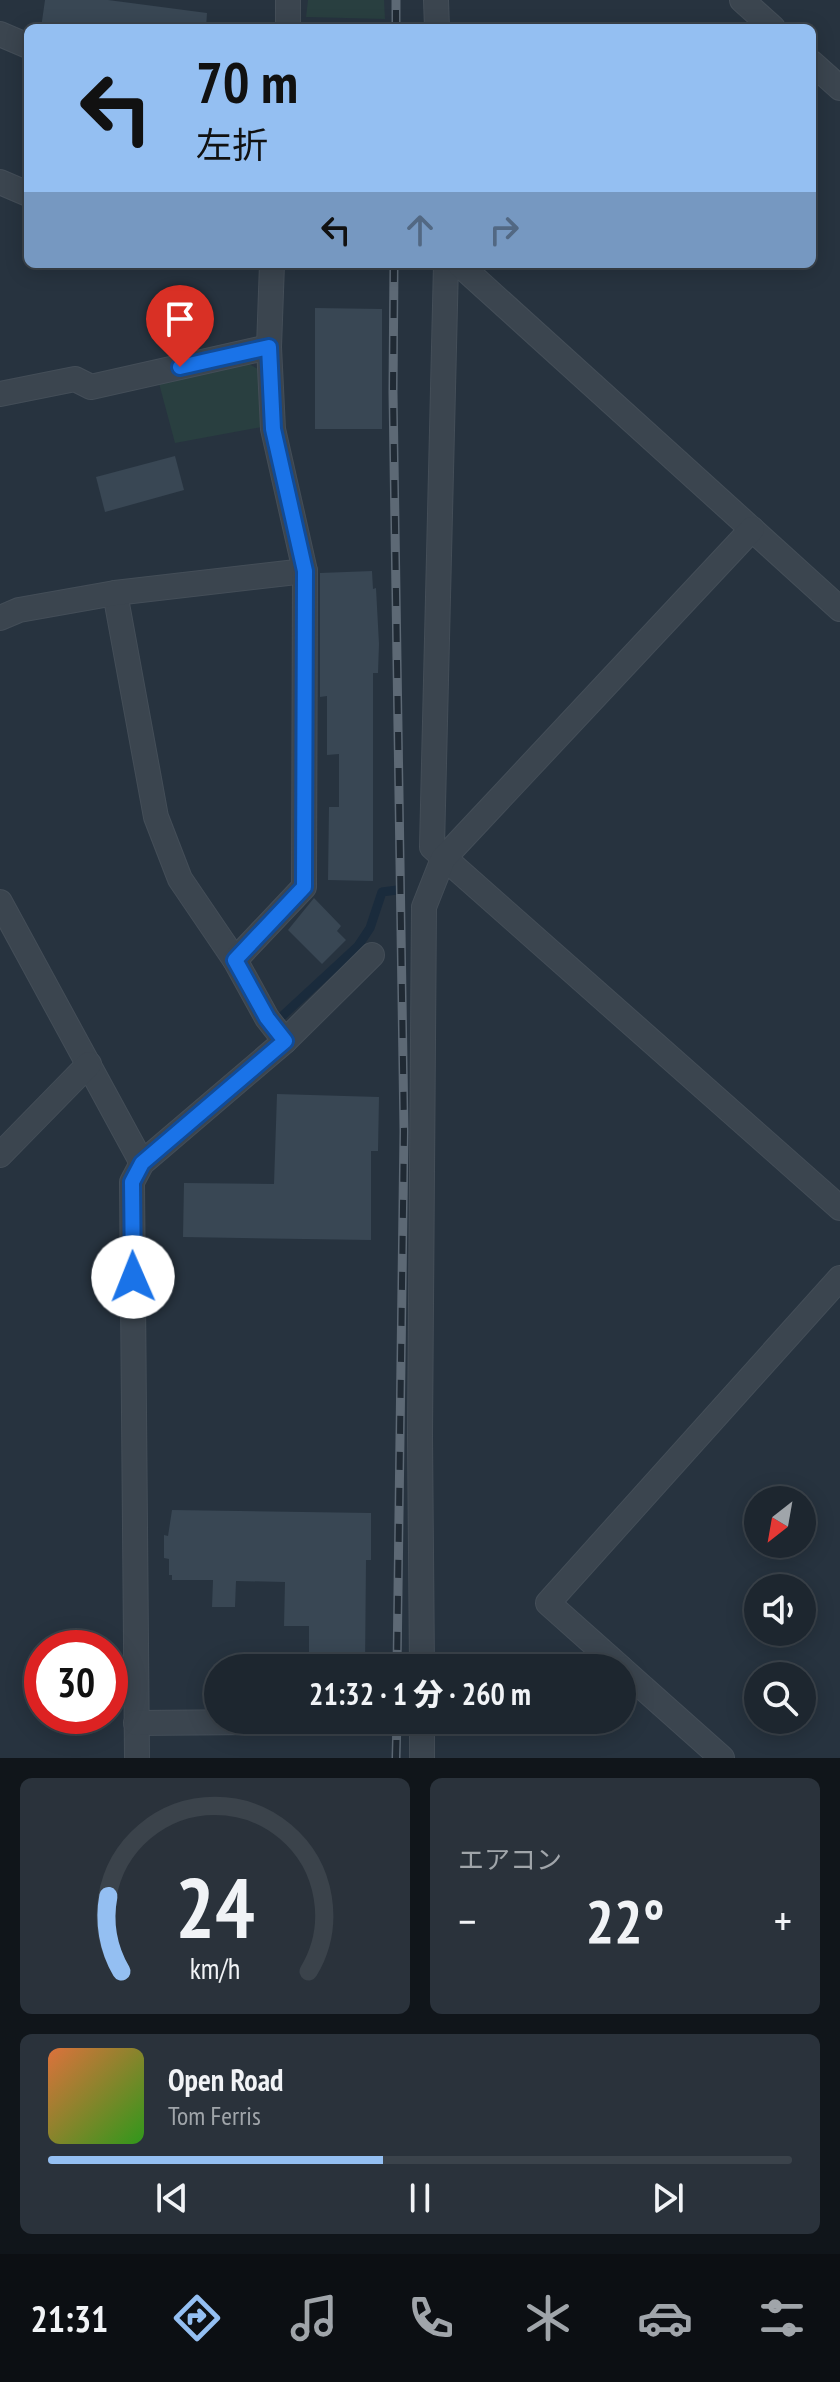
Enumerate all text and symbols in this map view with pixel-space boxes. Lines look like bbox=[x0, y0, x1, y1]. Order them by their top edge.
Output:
text: 70 m bbox=[196, 46, 298, 118]
icon: left bbox=[64, 56, 168, 160]
text: 左折 bbox=[196, 121, 268, 168]
icon: left bbox=[314, 208, 358, 252]
icon: ahead bbox=[398, 208, 442, 252]
icon: right bbox=[482, 208, 526, 252]
pin bbox=[146, 285, 214, 367]
icon: arrive bbox=[158, 297, 202, 341]
position arrow bbox=[91, 1235, 175, 1319]
north arrow bbox=[744, 1486, 816, 1558]
map controls bbox=[744, 1486, 816, 1734]
button: sound bbox=[744, 1574, 816, 1646]
speed limit sign: 30 bbox=[24, 1630, 128, 1734]
button: search bbox=[744, 1662, 816, 1734]
text: 21:32 · 1 分 · 260 m bbox=[309, 1674, 531, 1713]
text: エアコン bbox=[458, 1843, 562, 1876]
text: 24 bbox=[175, 1853, 255, 1961]
text: 22° bbox=[585, 1882, 665, 1960]
text: − bbox=[458, 1892, 476, 1949]
text: + bbox=[774, 1892, 792, 1949]
text: km/h bbox=[190, 1950, 240, 1987]
text: Open Road bbox=[168, 2060, 283, 2099]
text: Tom Ferris bbox=[168, 2099, 261, 2132]
icon: previous bbox=[150, 2176, 194, 2220]
icon: pause bbox=[398, 2176, 442, 2220]
icon: next bbox=[646, 2176, 690, 2220]
icon: directions bbox=[169, 2290, 225, 2346]
icon: music bbox=[286, 2290, 342, 2346]
icon: phone bbox=[403, 2290, 459, 2346]
icon: climate bbox=[520, 2290, 576, 2346]
icon: car bbox=[637, 2290, 693, 2346]
icon: filters bbox=[754, 2290, 810, 2346]
text: 21:31 bbox=[30, 2295, 108, 2342]

